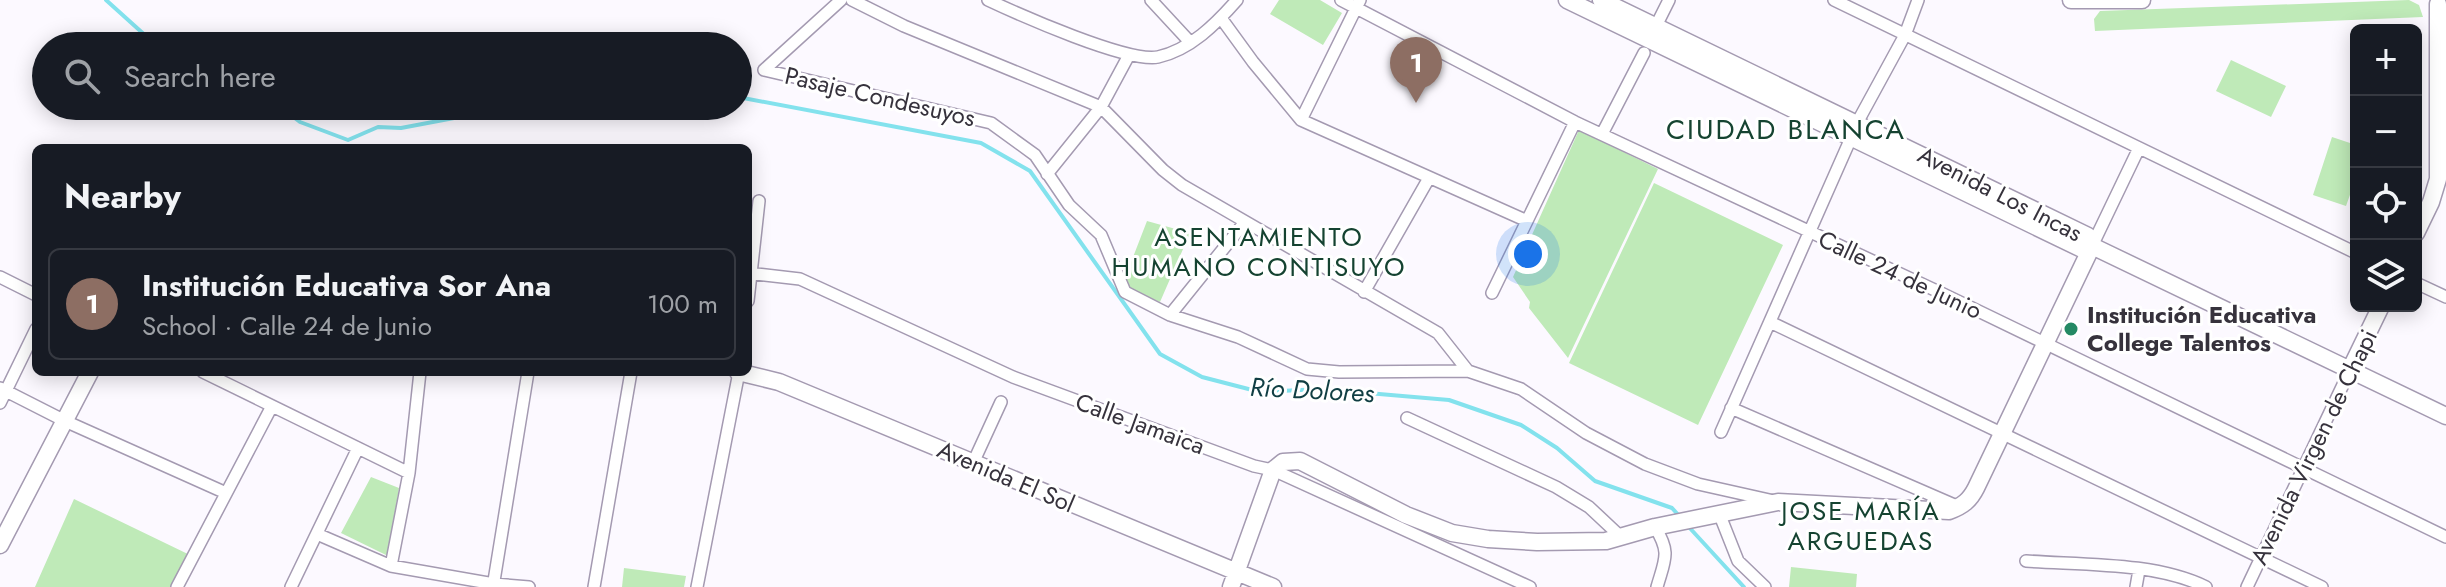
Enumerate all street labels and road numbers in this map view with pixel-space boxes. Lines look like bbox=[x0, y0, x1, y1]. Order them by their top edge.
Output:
street label: Pasaje Condesuyos bbox=[782, 58, 979, 135]
street label: Avenida Los Incas bbox=[1912, 137, 2089, 250]
street label: Calle 24 de Junio bbox=[1813, 221, 1988, 328]
street label: Avenida Virgen de Chapi bbox=[2241, 323, 2386, 570]
street label: Calle Jamaica bbox=[1071, 384, 1210, 463]
street label: Avenida El Sol bbox=[932, 432, 1080, 521]

